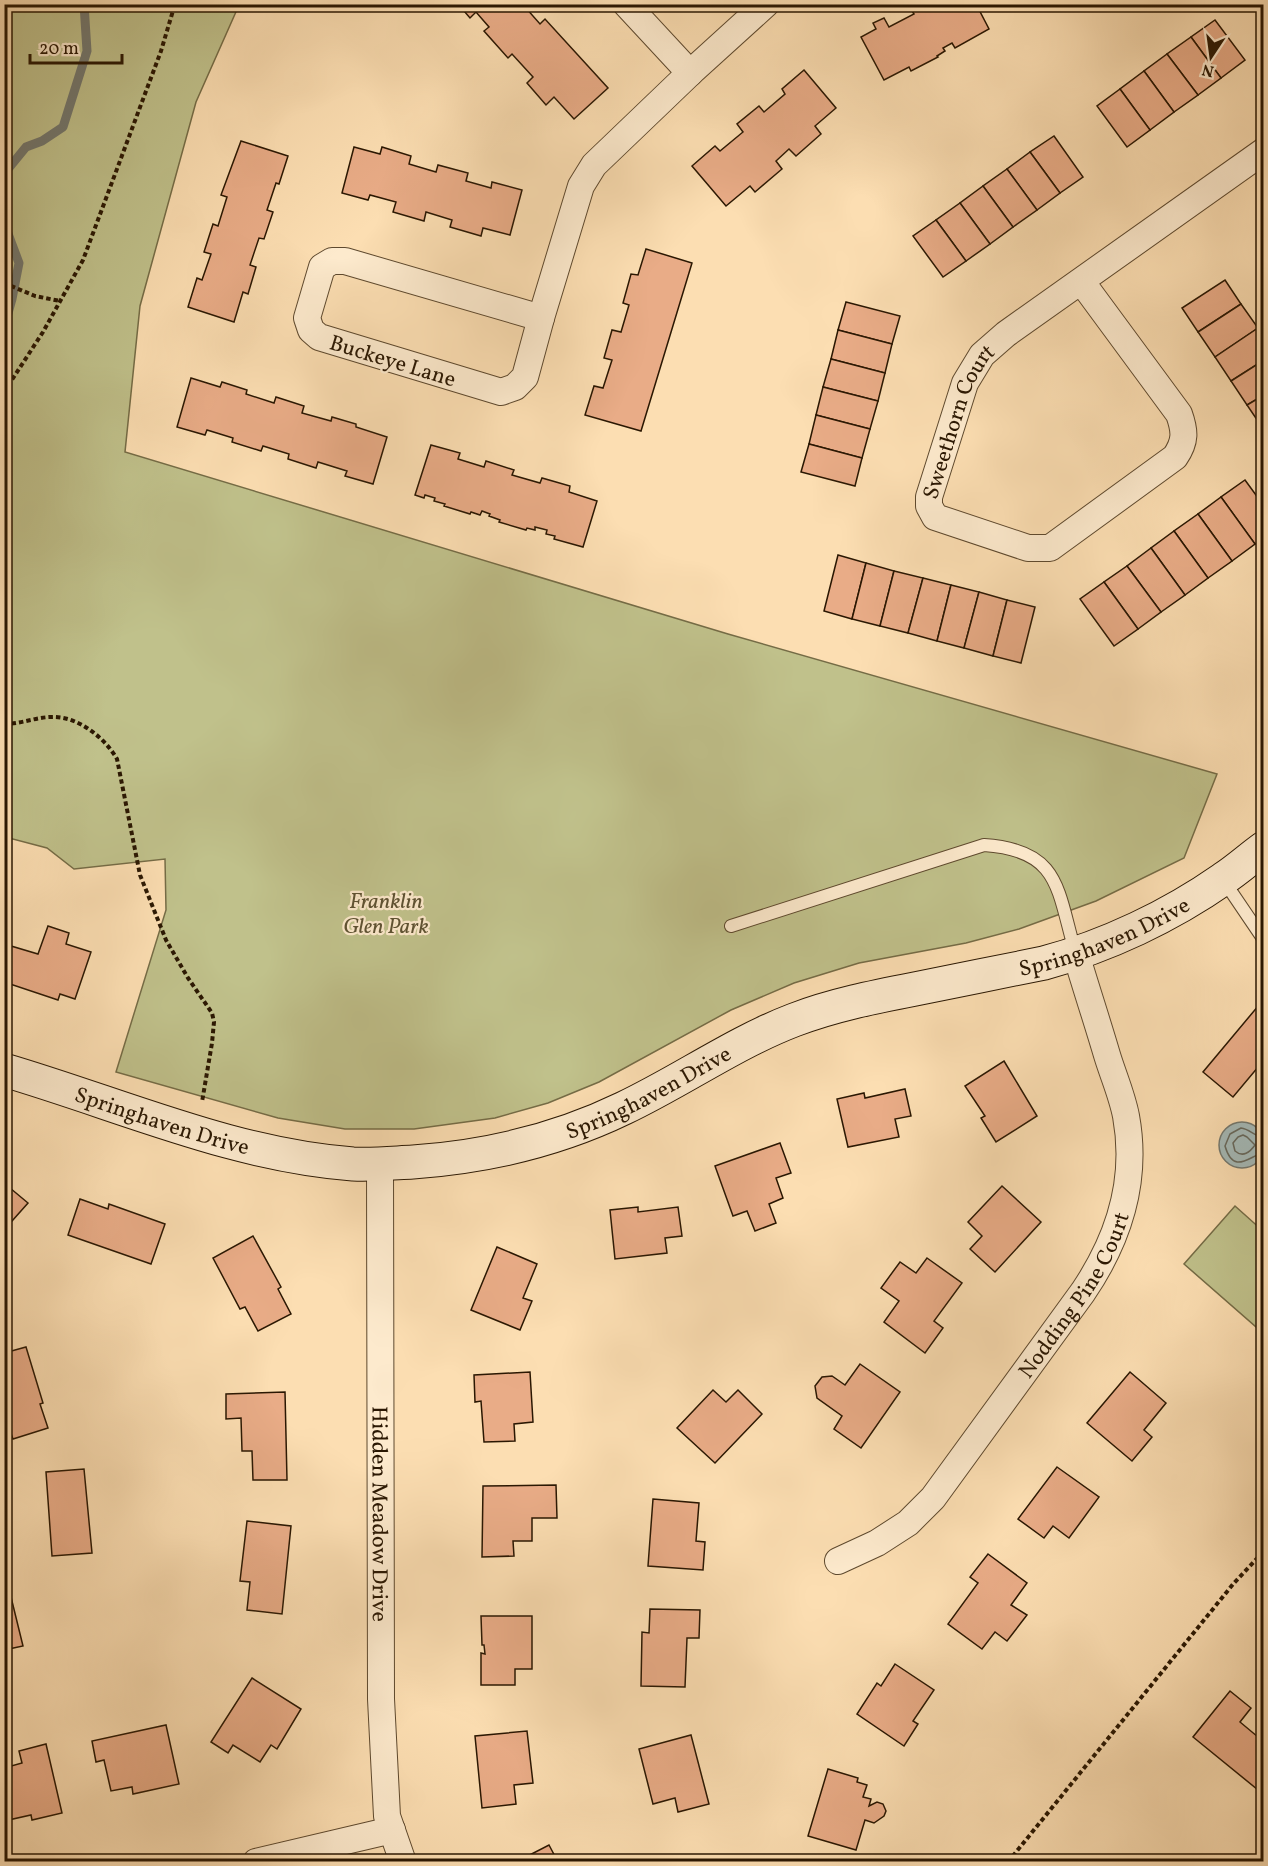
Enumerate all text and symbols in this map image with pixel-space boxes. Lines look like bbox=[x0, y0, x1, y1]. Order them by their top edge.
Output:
scale bar bbox=[30, 27, 122, 65]
north arrow bbox=[1181, 27, 1241, 87]
text: 20 m bbox=[39, 37, 79, 62]
text: N bbox=[1200, 58, 1216, 82]
street label: Buckeye Lane bbox=[325, 328, 459, 396]
street label: Sweethorn Court bbox=[916, 338, 1002, 504]
park label: Franklin Glen Park bbox=[343, 887, 429, 943]
street label: Springhaven Drive bbox=[1016, 891, 1196, 986]
street label: Springhaven Drive bbox=[562, 1040, 737, 1149]
street label: Springhaven Drive bbox=[70, 1080, 252, 1164]
street label: Nodding Pine Court bbox=[1012, 1209, 1139, 1386]
street label: Hidden Meadow Drive bbox=[362, 1406, 394, 1622]

